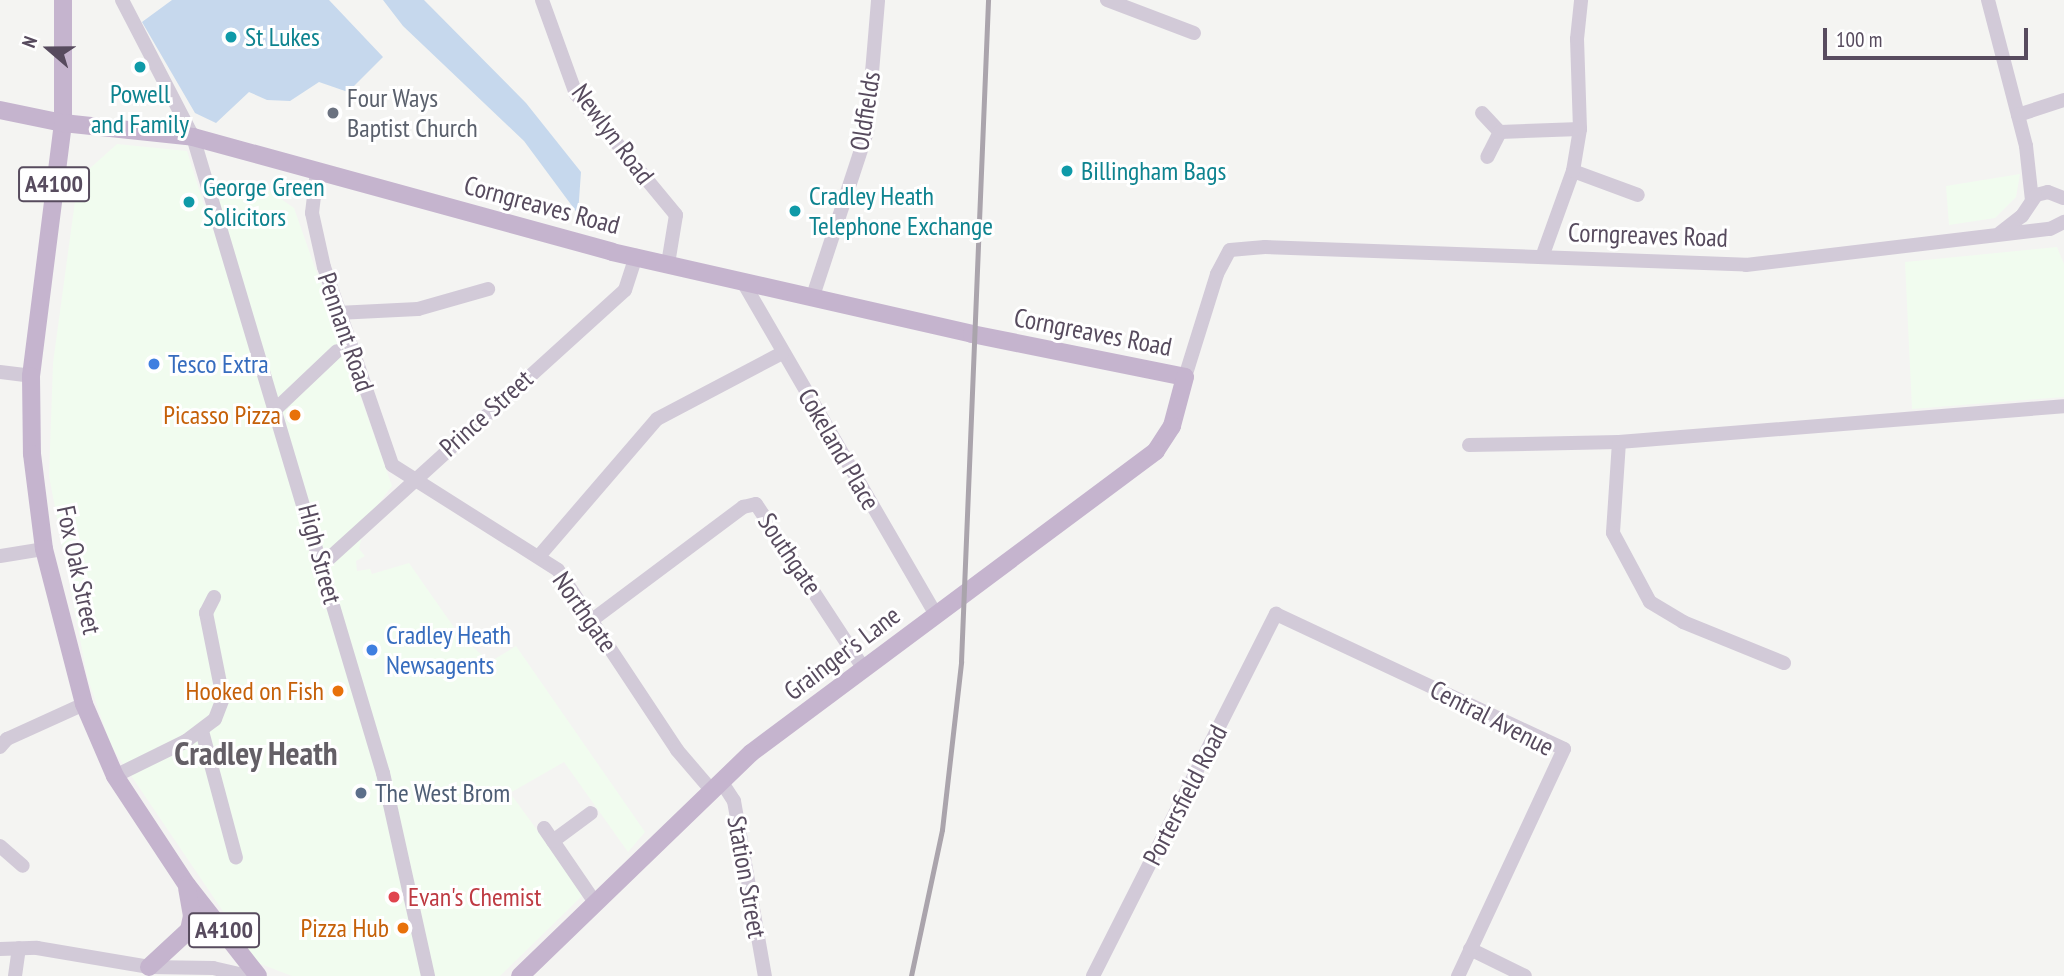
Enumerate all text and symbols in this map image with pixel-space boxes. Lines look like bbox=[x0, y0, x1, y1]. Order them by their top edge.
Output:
north arrow bbox=[14, 14, 84, 84]
scale bar bbox=[1826, 14, 2031, 58]
place label: St Lukes bbox=[245, 21, 320, 53]
text: 100 m bbox=[1836, 26, 1882, 53]
marker: St Lukes bbox=[223, 29, 239, 45]
text: N bbox=[16, 33, 42, 51]
marker: Powell and Family bbox=[132, 59, 148, 75]
street label: Oldfields bbox=[843, 69, 887, 153]
place label: Powell and Family bbox=[91, 78, 189, 140]
street label: Newlyn Road bbox=[565, 78, 661, 190]
place label: Four Ways Baptist Church bbox=[347, 82, 478, 144]
marker: Four Ways Baptist Church bbox=[325, 105, 341, 121]
place label: Billingham Bags bbox=[1081, 155, 1226, 187]
marker: Billingham Bags bbox=[1059, 163, 1075, 179]
road number: A4100 bbox=[17, 164, 91, 204]
street label: Corngreaves Road bbox=[461, 169, 623, 241]
place label: George Green Solicitors bbox=[203, 171, 325, 232]
place label: Cradley Heath Telephone Exchange bbox=[809, 180, 993, 242]
marker: George Green Solicitors bbox=[181, 194, 197, 210]
marker: Cradley Heath Telephone Exchange bbox=[787, 203, 803, 219]
street label: Corngreaves Road bbox=[1568, 217, 1728, 253]
street label: Pennant Road bbox=[311, 269, 381, 395]
street label: Corngreaves Road bbox=[1012, 301, 1174, 363]
place label: Tesco Extra bbox=[168, 348, 269, 380]
marker: Tesco Extra bbox=[146, 356, 162, 372]
street label: Prince Street bbox=[433, 363, 539, 463]
street label: Cokeland Place bbox=[792, 383, 886, 515]
place label: Picasso Pizza bbox=[163, 399, 281, 431]
marker: Picasso Pizza bbox=[287, 407, 303, 423]
street label: High Street bbox=[292, 501, 348, 607]
street label: Fox Oak Street bbox=[50, 502, 108, 638]
street label: Southgate bbox=[751, 507, 829, 601]
street label: Northgate bbox=[546, 566, 624, 658]
street label: Grainger's Lane bbox=[778, 599, 906, 707]
place label: Cradley Heath Newsagents bbox=[386, 619, 512, 680]
marker: Cradley Heath Newsagents bbox=[364, 642, 380, 658]
street label: Central Avenue bbox=[1425, 673, 1559, 763]
place label: Hooked on Fish bbox=[185, 675, 324, 707]
marker: Hooked on Fish bbox=[330, 683, 346, 699]
street label: Portersfield Road bbox=[1136, 720, 1234, 870]
district label: Cradley Heath bbox=[174, 733, 338, 773]
place label: The West Brom bbox=[375, 777, 511, 809]
marker: The West Brom bbox=[353, 785, 369, 801]
street label: Station Street bbox=[721, 814, 773, 940]
place label: Evan's Chemist bbox=[408, 881, 541, 913]
marker: Evan's Chemist bbox=[386, 889, 402, 905]
road number: A4100 bbox=[187, 910, 261, 950]
place label: Pizza Hub bbox=[300, 912, 389, 944]
marker: Pizza Hub bbox=[395, 920, 411, 936]

